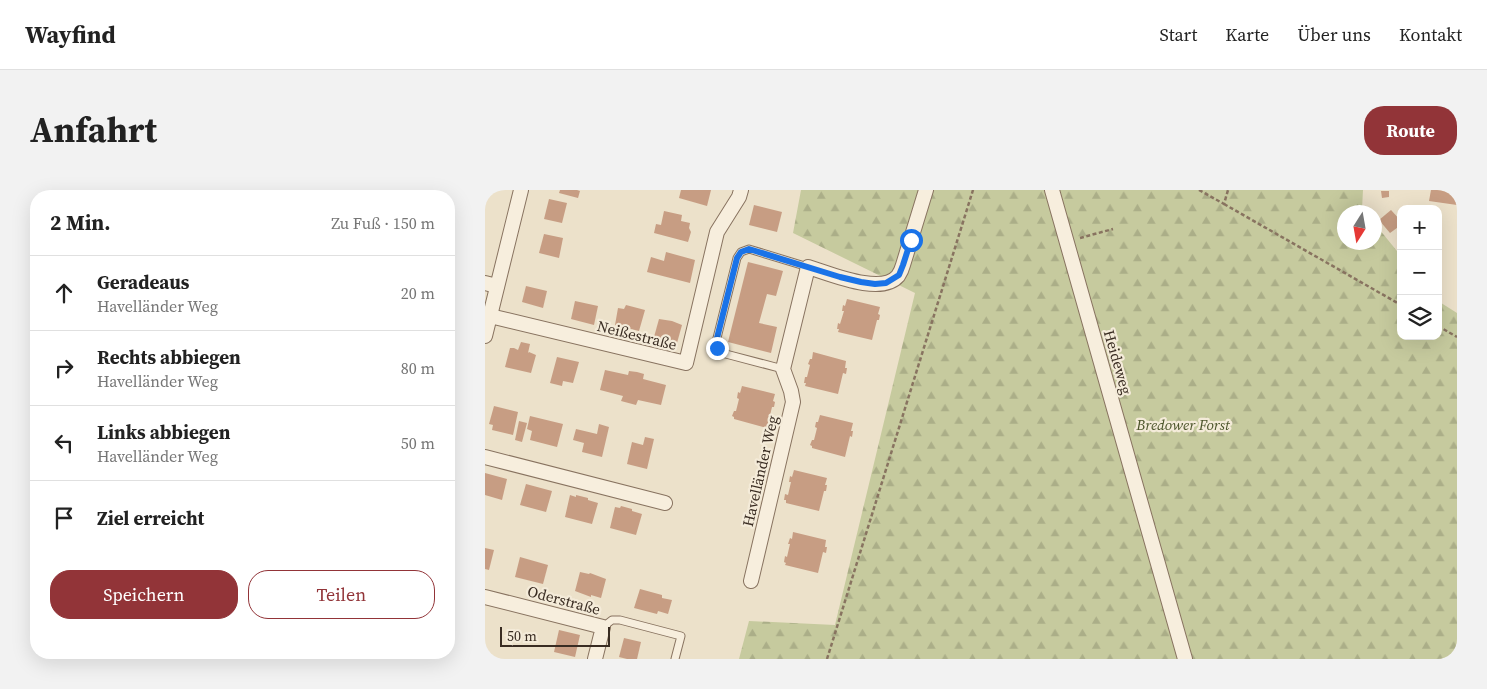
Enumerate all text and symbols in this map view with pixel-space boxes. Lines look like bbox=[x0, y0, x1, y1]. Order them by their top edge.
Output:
text: Wayfind bbox=[25, 18, 116, 51]
text: Start bbox=[1160, 22, 1197, 47]
text: Karte bbox=[1225, 22, 1269, 47]
text: Über uns bbox=[1297, 22, 1371, 47]
text: Kontakt bbox=[1399, 22, 1462, 47]
text: Anfahrt bbox=[30, 106, 157, 154]
button: Route bbox=[1364, 106, 1457, 155]
north arrow bbox=[1337, 205, 1382, 250]
map controls bbox=[1397, 205, 1442, 340]
button: + bbox=[1397, 205, 1442, 250]
text: 2 Min. bbox=[50, 208, 111, 237]
text: Zu Fuß · 150 m bbox=[331, 212, 435, 234]
route start bbox=[900, 229, 923, 252]
button: − bbox=[1397, 250, 1442, 295]
text: Geradeaus bbox=[97, 269, 189, 295]
icon: ahead bbox=[50, 279, 78, 307]
text: 20 m bbox=[401, 282, 435, 304]
text: Havelländer Weg bbox=[97, 295, 218, 317]
button: layers bbox=[1397, 295, 1442, 340]
street label: Neißestraße bbox=[595, 315, 679, 355]
street label: Heideweg bbox=[1099, 327, 1137, 397]
route end bbox=[706, 337, 729, 360]
text: Rechts abbiegen bbox=[97, 344, 241, 370]
icon: right bbox=[50, 354, 78, 382]
text: 80 m bbox=[401, 357, 435, 379]
text: Havelländer Weg bbox=[97, 370, 218, 392]
street label: Havelländer Weg bbox=[737, 413, 783, 529]
park label: Bredower Forst bbox=[1135, 414, 1231, 435]
text: Links abbiegen bbox=[97, 419, 230, 445]
icon: left bbox=[50, 429, 78, 457]
text: 50 m bbox=[401, 432, 435, 454]
text: Havelländer Weg bbox=[97, 445, 218, 467]
icon: arrive bbox=[50, 504, 78, 532]
text: Ziel erreicht bbox=[97, 505, 204, 531]
button: Speichern bbox=[50, 570, 238, 619]
button: Teilen bbox=[248, 570, 435, 619]
street label: Oderstraße bbox=[525, 580, 603, 620]
scale bar bbox=[500, 624, 610, 647]
text: 50 m bbox=[507, 626, 537, 646]

